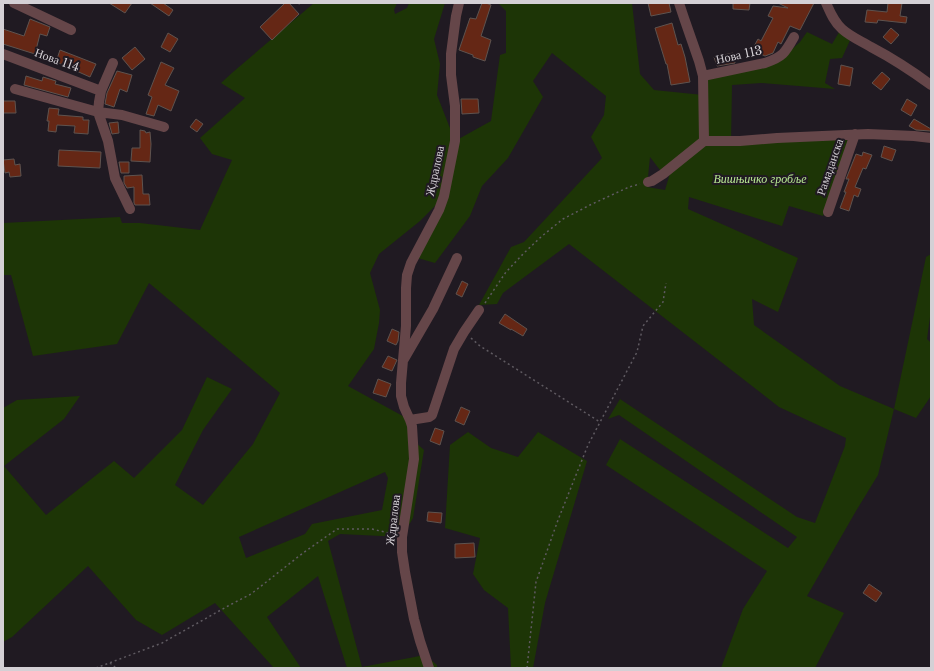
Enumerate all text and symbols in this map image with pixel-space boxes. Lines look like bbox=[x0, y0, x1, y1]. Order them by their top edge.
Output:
street label: Нова 113 bbox=[714, 42, 763, 67]
street label: Нова 114 bbox=[33, 45, 82, 75]
street label: Рамаданска bbox=[813, 136, 846, 197]
street label: Ждралова bbox=[422, 144, 447, 197]
park label: Вишњичко гробље bbox=[713, 171, 807, 186]
street label: Ждралова bbox=[382, 493, 403, 546]

